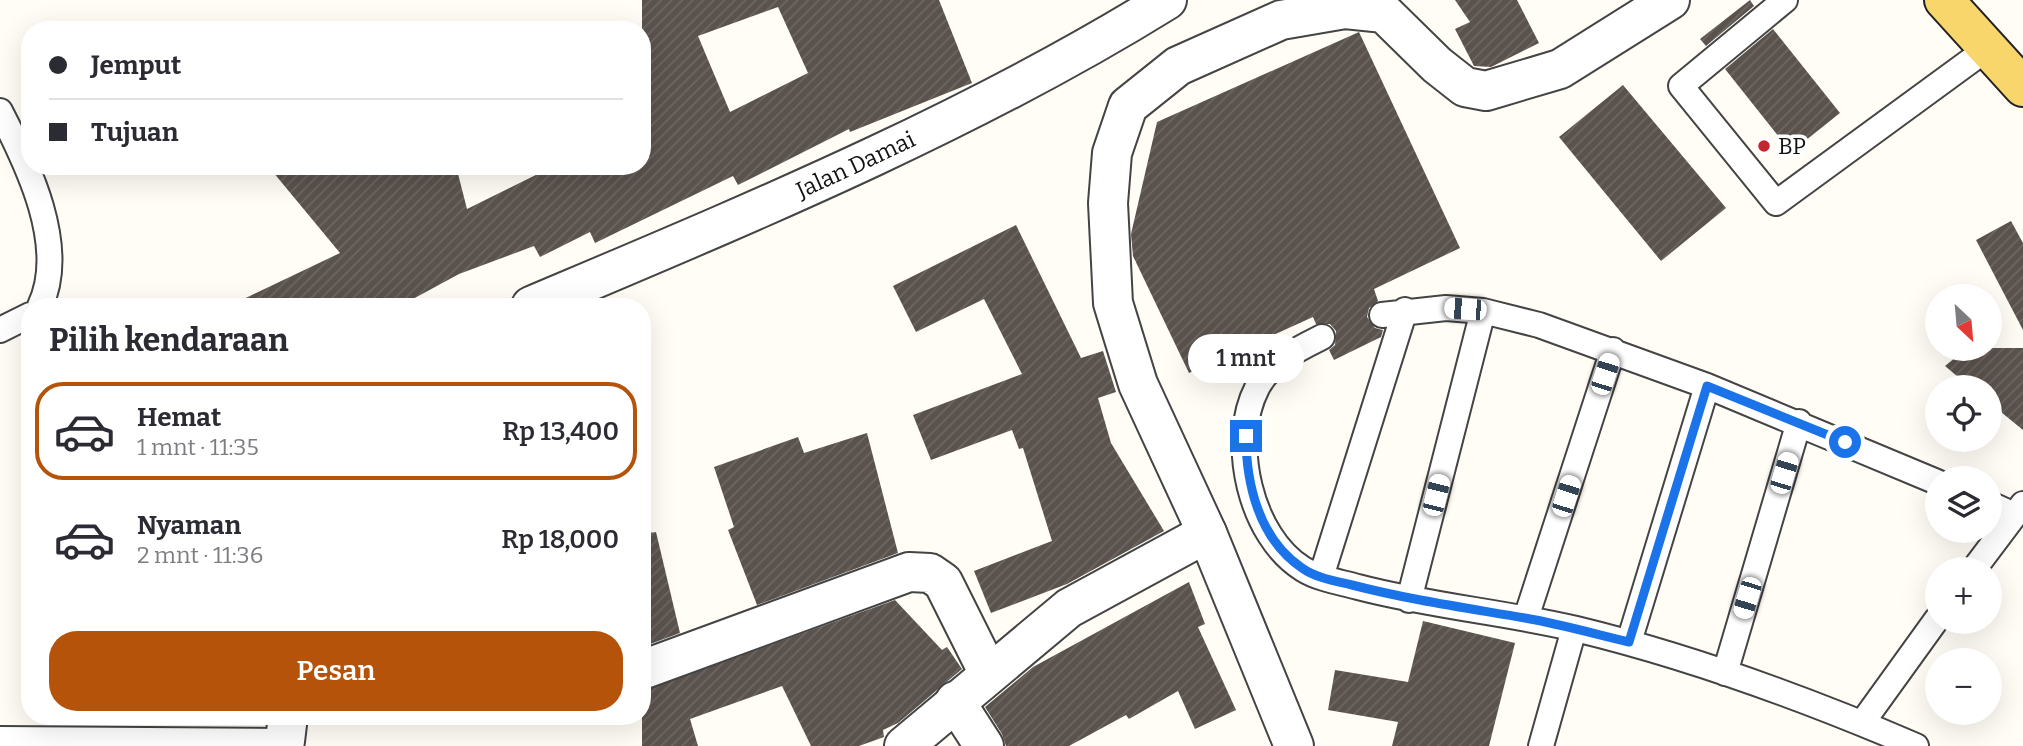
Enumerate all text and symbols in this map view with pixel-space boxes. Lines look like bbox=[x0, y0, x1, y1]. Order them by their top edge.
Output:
text: Jemput bbox=[91, 50, 181, 81]
text: Tujuan bbox=[91, 117, 178, 148]
street label: Jalan Damai bbox=[791, 125, 920, 205]
place label: BP bbox=[1778, 132, 1806, 160]
marker: BP bbox=[1756, 138, 1772, 154]
north arrow bbox=[1925, 284, 2002, 360]
map controls bbox=[1925, 284, 2002, 725]
car bbox=[1444, 297, 1487, 321]
text: Pilih kendaraan bbox=[49, 321, 289, 359]
callout: 1 mnt bbox=[1188, 334, 1304, 384]
text: 1 mnt bbox=[1216, 344, 1276, 372]
car bbox=[1589, 351, 1622, 397]
button: locate bbox=[1925, 375, 2002, 452]
icon: car bbox=[53, 400, 116, 463]
text: Hemat bbox=[137, 402, 221, 433]
text: Rp 13,400 bbox=[502, 416, 619, 447]
route end bbox=[1230, 420, 1262, 452]
route start bbox=[1829, 426, 1861, 458]
text: 1 mnt · 11:35 bbox=[137, 433, 259, 461]
car bbox=[1768, 450, 1801, 496]
button: layers bbox=[1925, 466, 2002, 543]
car bbox=[1421, 472, 1452, 518]
car bbox=[1550, 473, 1583, 519]
icon: car bbox=[53, 508, 116, 571]
text: Nyaman bbox=[137, 510, 241, 541]
text: Rp 18,000 bbox=[501, 524, 619, 555]
text: 2 mnt · 11:36 bbox=[137, 541, 263, 569]
button: + bbox=[1925, 557, 2002, 634]
car bbox=[1731, 575, 1764, 621]
button: Pesan bbox=[49, 631, 623, 711]
button: − bbox=[1925, 648, 2002, 725]

